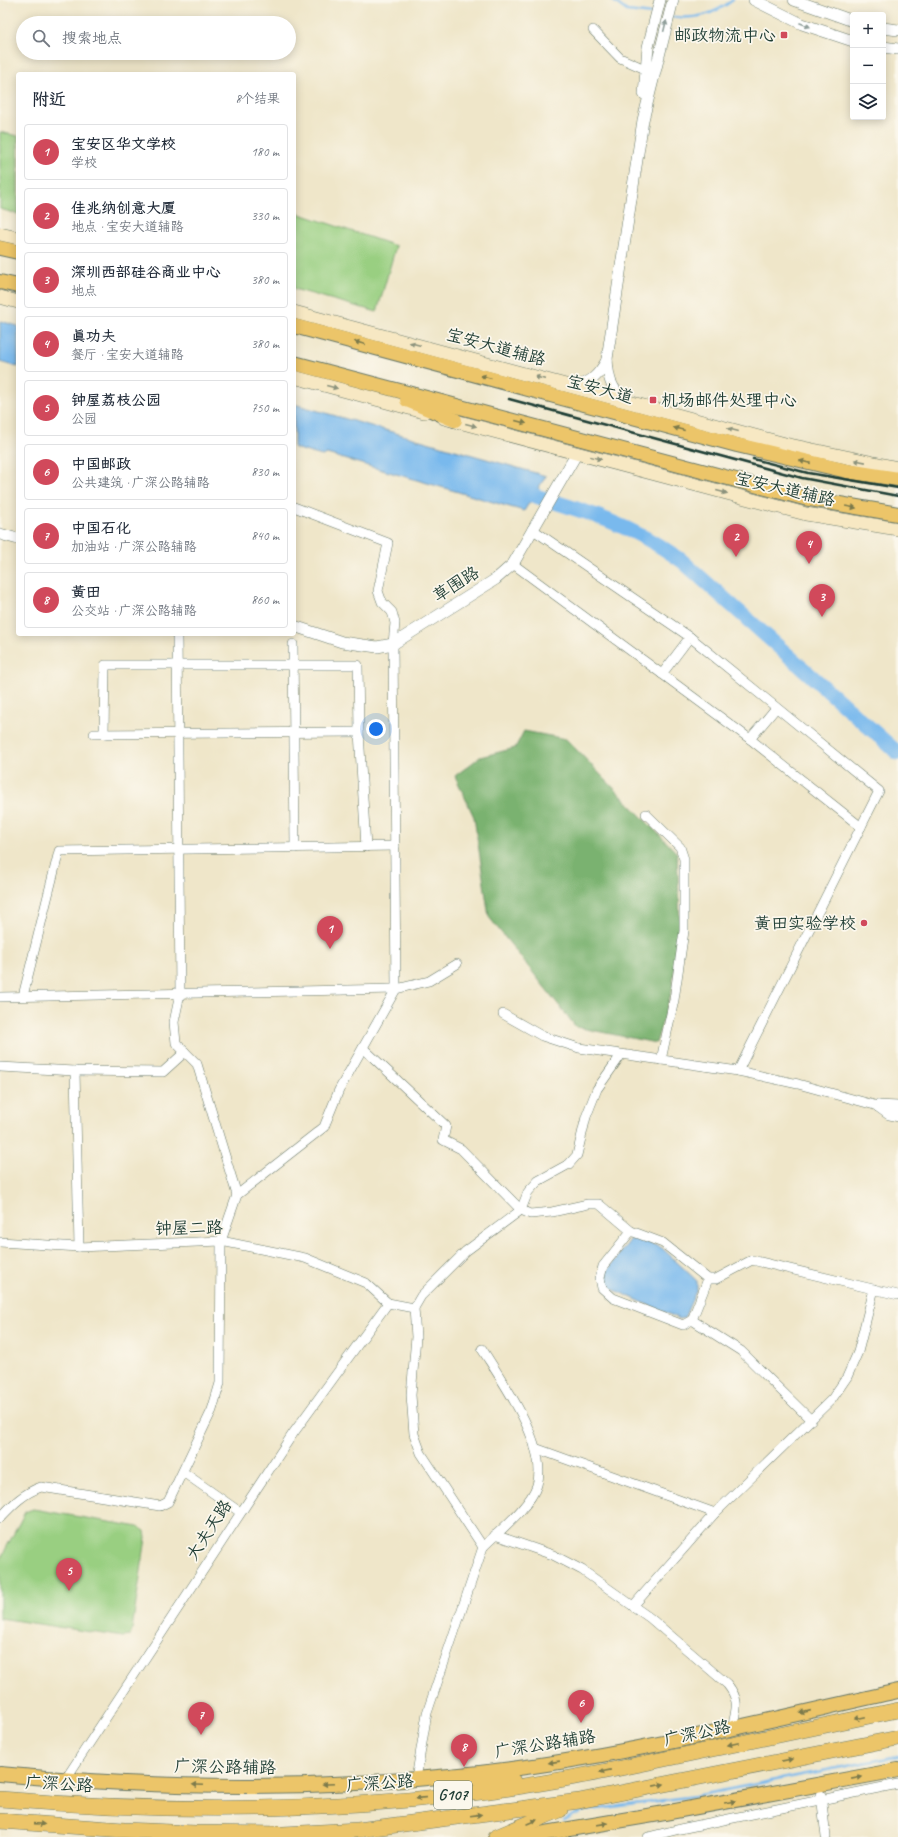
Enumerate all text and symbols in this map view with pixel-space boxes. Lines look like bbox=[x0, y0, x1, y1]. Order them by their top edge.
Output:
map controls bbox=[850, 12, 886, 120]
button: + bbox=[850, 12, 886, 48]
search box bbox=[16, 16, 296, 60]
one-way arrow bbox=[663, 20, 669, 32]
one-way arrow bbox=[800, 22, 812, 28]
place label: 邮政物流中心 bbox=[674, 25, 776, 46]
icon: search bbox=[30, 27, 52, 49]
text: 搜索地点 bbox=[62, 29, 122, 48]
marker: 邮政物流中心 bbox=[779, 30, 789, 40]
button: − bbox=[850, 48, 886, 84]
button: layers bbox=[850, 84, 886, 120]
text: 附近 bbox=[32, 89, 66, 110]
text: 8个结果 bbox=[235, 91, 280, 107]
text: 宝安区华文学校 bbox=[71, 135, 176, 154]
text: 1 bbox=[43, 144, 49, 160]
text: 180 m bbox=[251, 144, 279, 160]
text: 学校 bbox=[71, 155, 97, 171]
text: 佳兆纳创意大厦 bbox=[71, 199, 176, 218]
text: 2 bbox=[43, 208, 49, 224]
text: 330 m bbox=[251, 208, 279, 224]
text: 地点 · 宝安大道辅路 bbox=[71, 219, 184, 235]
text: 深圳西部硅谷商业中心 bbox=[71, 263, 221, 282]
text: 3 bbox=[43, 272, 49, 288]
text: 380 m bbox=[251, 272, 279, 288]
text: 地点 bbox=[71, 283, 97, 299]
street label: 宝安大道辅路 bbox=[444, 324, 548, 370]
text: 真功夫 bbox=[71, 327, 116, 346]
text: 4 bbox=[43, 336, 49, 352]
text: 380 m bbox=[251, 336, 279, 352]
one-way arrow bbox=[354, 340, 366, 346]
one-way arrow bbox=[409, 341, 421, 347]
text: 餐厅 · 宝安大道辅路 bbox=[71, 347, 184, 363]
street label: 宝安大道 bbox=[564, 370, 636, 408]
one-way arrow bbox=[480, 374, 492, 380]
one-way arrow bbox=[534, 375, 546, 381]
one-way arrow bbox=[326, 384, 338, 390]
place label: 机场邮件处理中心 bbox=[661, 390, 797, 411]
text: 钟屋荔枝公园 bbox=[71, 391, 161, 410]
marker: 机场邮件处理中心 bbox=[648, 395, 658, 405]
text: 5 bbox=[43, 400, 49, 416]
text: 750 m bbox=[251, 400, 279, 416]
text: 公园 bbox=[71, 411, 97, 427]
one-way arrow bbox=[515, 420, 528, 426]
one-way arrow bbox=[464, 422, 477, 428]
one-way arrow bbox=[673, 426, 685, 432]
one-way arrow bbox=[727, 427, 739, 433]
text: 中国邮政 bbox=[71, 455, 131, 474]
one-way arrow bbox=[590, 456, 602, 462]
one-way arrow bbox=[799, 458, 811, 464]
one-way arrow bbox=[853, 458, 866, 464]
text: 6 bbox=[43, 464, 49, 480]
text: 830 m bbox=[251, 464, 279, 480]
street label: 宝安大道辅路 bbox=[733, 467, 837, 511]
text: 公共建筑 · 广深公路辅路 bbox=[71, 475, 210, 491]
one-way arrow bbox=[716, 489, 728, 495]
one-way arrow bbox=[844, 504, 857, 510]
text: 中国石化 bbox=[71, 519, 131, 538]
pin: 2 bbox=[723, 524, 749, 557]
text: 7 bbox=[43, 528, 49, 544]
text: 840 m bbox=[251, 528, 279, 544]
pin: 4 bbox=[796, 531, 822, 564]
text: 加油站 · 广深公路辅路 bbox=[71, 539, 197, 555]
street label: 草围路 bbox=[429, 562, 483, 606]
text: 黄田 bbox=[71, 583, 101, 602]
pin: 3 bbox=[809, 584, 835, 617]
text: 8 bbox=[43, 592, 49, 608]
text: 860 m bbox=[251, 592, 279, 608]
text: 公交站 · 广深公路辅路 bbox=[71, 603, 197, 619]
your location bbox=[366, 719, 386, 739]
place label: 黄田实验学校 bbox=[754, 913, 856, 934]
pin: 1 bbox=[317, 916, 343, 949]
marker: 黄田实验学校 bbox=[859, 918, 869, 928]
street label: 钟屋二路 bbox=[155, 1217, 223, 1239]
street label: 大夫天路 bbox=[182, 1496, 236, 1564]
pin: 5 bbox=[56, 1558, 82, 1591]
pin: 6 bbox=[568, 1690, 594, 1723]
pin: 7 bbox=[188, 1702, 214, 1735]
one-way arrow bbox=[799, 1710, 812, 1716]
one-way arrow bbox=[854, 1715, 866, 1721]
street label: 广深公路 bbox=[662, 1716, 732, 1750]
street label: 广深公路辅路 bbox=[493, 1726, 597, 1762]
pin: 8 bbox=[451, 1734, 477, 1767]
one-way arrow bbox=[726, 1742, 739, 1748]
street label: 广深公路辅路 bbox=[174, 1756, 276, 1778]
one-way arrow bbox=[780, 1756, 793, 1762]
one-way arrow bbox=[548, 1759, 560, 1765]
one-way arrow bbox=[599, 1768, 611, 1774]
street label: 广深公路 bbox=[345, 1770, 415, 1796]
street label: 广深公路 bbox=[24, 1772, 94, 1796]
one-way arrow bbox=[851, 1775, 864, 1781]
one-way arrow bbox=[321, 1781, 334, 1787]
road number: G107 bbox=[434, 1781, 472, 1809]
one-way arrow bbox=[191, 1782, 204, 1788]
one-way arrow bbox=[653, 1782, 665, 1788]
one-way arrow bbox=[415, 1795, 427, 1802]
one-way arrow bbox=[723, 1799, 736, 1805]
one-way arrow bbox=[470, 1812, 482, 1818]
one-way arrow bbox=[526, 1818, 538, 1824]
one-way arrow bbox=[33, 1821, 45, 1828]
one-way arrow bbox=[595, 1821, 608, 1827]

